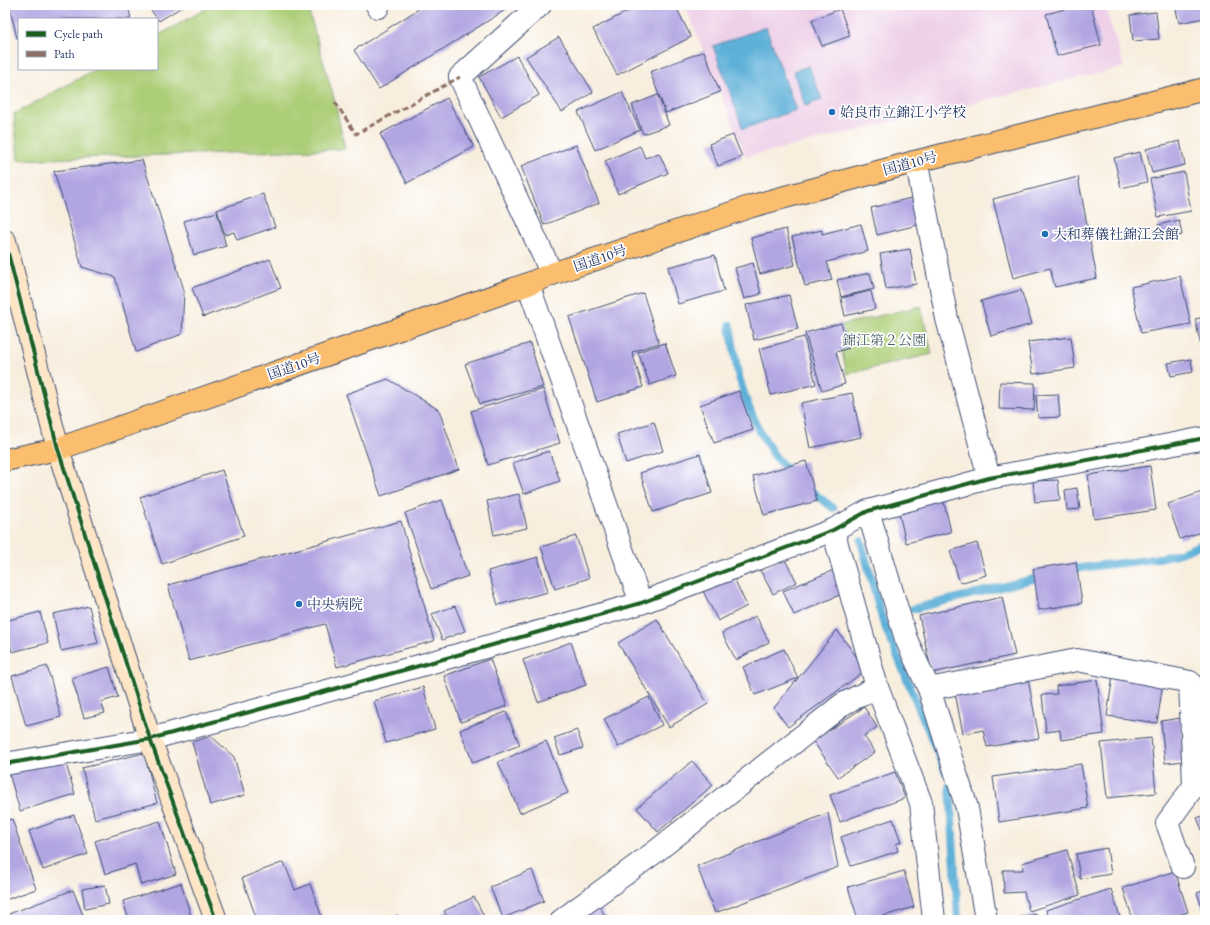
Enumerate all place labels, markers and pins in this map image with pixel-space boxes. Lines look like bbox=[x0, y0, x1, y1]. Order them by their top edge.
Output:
place label: 姶良市立錦江小学校 bbox=[840, 103, 966, 121]
marker: 姶良市立錦江小学校 bbox=[827, 107, 837, 117]
place label: 大和葬儀社錦江会館 bbox=[1053, 225, 1179, 243]
marker: 大和葬儀社錦江会館 bbox=[1040, 229, 1050, 239]
place label: 中央病院 bbox=[307, 595, 363, 613]
marker: 中央病院 bbox=[294, 599, 304, 609]

